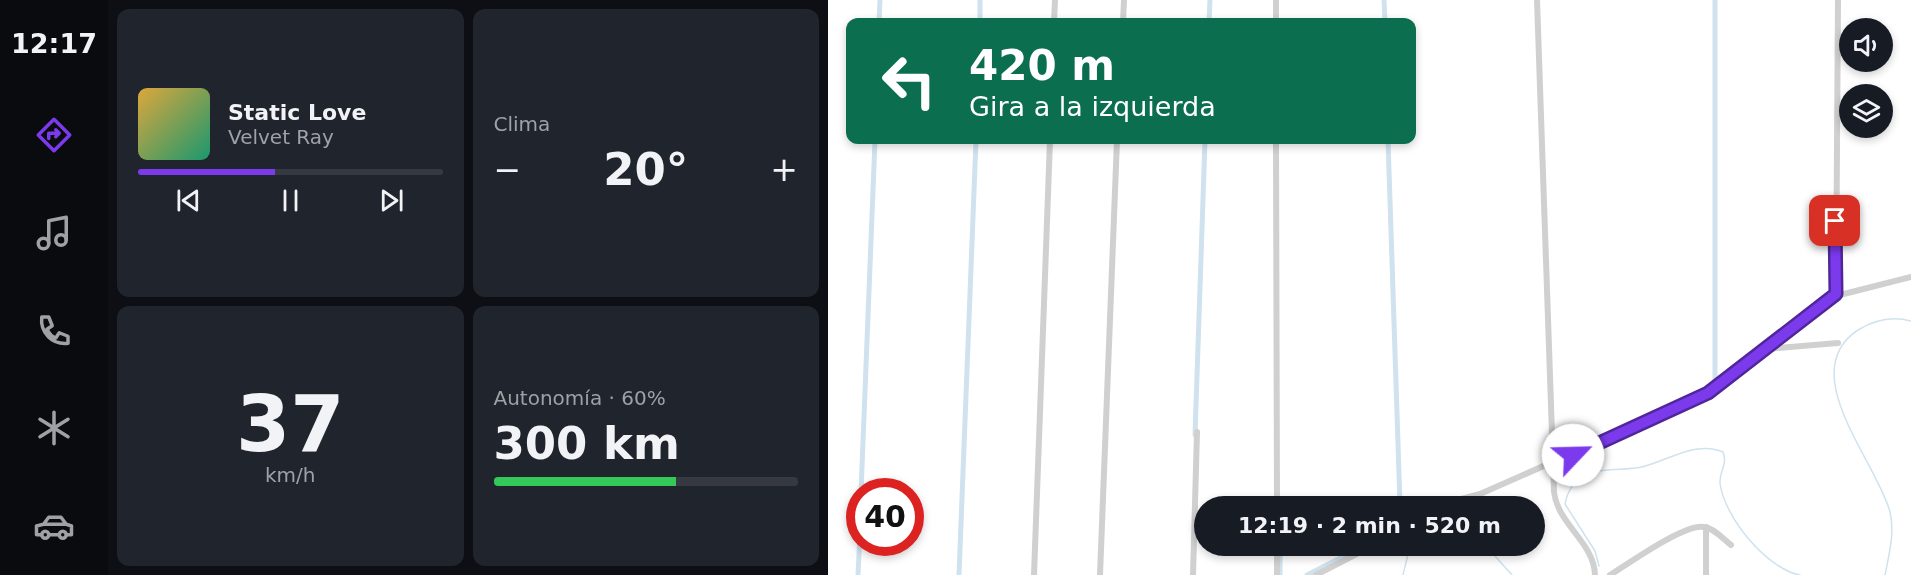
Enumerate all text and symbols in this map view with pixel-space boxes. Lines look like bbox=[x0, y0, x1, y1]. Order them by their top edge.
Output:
map controls bbox=[1839, 18, 1893, 138]
button: sound bbox=[1839, 18, 1893, 72]
text: 12:17 bbox=[11, 28, 97, 59]
text: 420 m bbox=[969, 41, 1115, 90]
icon: left bbox=[870, 42, 948, 120]
button: layers bbox=[1839, 84, 1893, 138]
text: Gira a la izquierda bbox=[969, 91, 1216, 122]
text: Static Love bbox=[228, 100, 366, 125]
text: Clima bbox=[494, 112, 550, 136]
icon: directions bbox=[33, 114, 75, 156]
text: Velvet Ray bbox=[228, 125, 334, 149]
text: 20° bbox=[603, 143, 688, 196]
text: − bbox=[494, 150, 521, 189]
text: + bbox=[770, 150, 798, 189]
icon: previous bbox=[172, 184, 205, 217]
icon: pause bbox=[274, 184, 307, 217]
icon: next bbox=[375, 184, 408, 217]
pin bbox=[1809, 195, 1860, 246]
icon: arrive bbox=[1818, 204, 1851, 237]
icon: music bbox=[33, 212, 75, 254]
icon: phone bbox=[33, 310, 75, 352]
text: 37 bbox=[236, 379, 345, 469]
text: Autonomía · 60% bbox=[494, 386, 666, 410]
icon: climate bbox=[33, 407, 75, 449]
text: 300 km bbox=[494, 417, 680, 470]
position arrow bbox=[1541, 423, 1605, 487]
text: km/h bbox=[265, 463, 315, 487]
speed limit sign: 40 bbox=[846, 478, 924, 556]
icon: car bbox=[33, 505, 75, 547]
text: 12:19 · 2 min · 520 m bbox=[1238, 513, 1501, 538]

